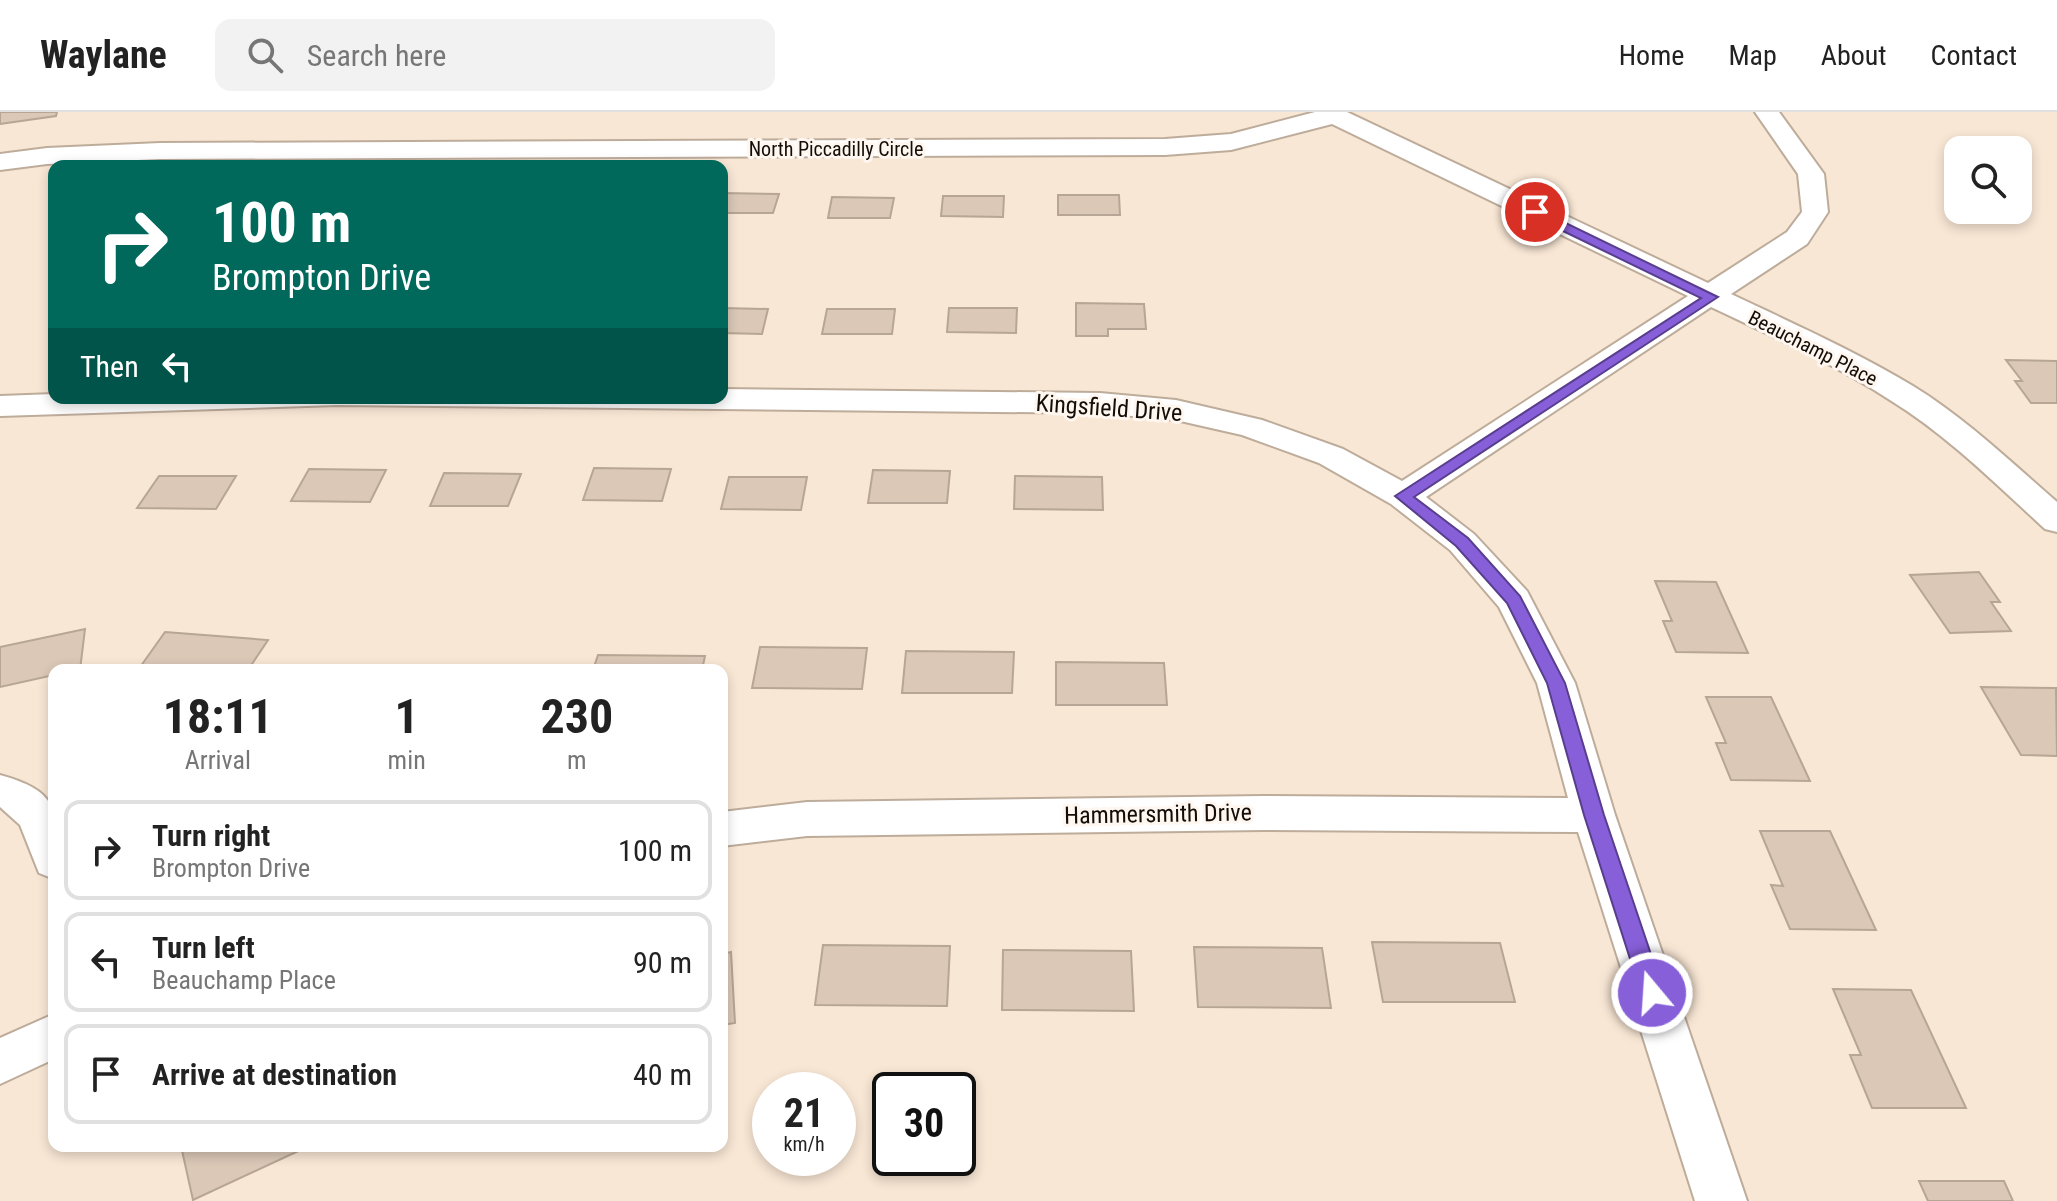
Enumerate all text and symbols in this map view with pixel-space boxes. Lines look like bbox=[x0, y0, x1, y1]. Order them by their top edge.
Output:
search box bbox=[215, 19, 775, 91]
text: Waylane bbox=[40, 33, 167, 77]
icon: search bbox=[243, 33, 287, 77]
text: Search here bbox=[307, 38, 446, 73]
text: Home bbox=[1619, 39, 1684, 72]
text: Map bbox=[1728, 39, 1777, 72]
text: About bbox=[1821, 39, 1887, 72]
text: Contact bbox=[1931, 39, 2017, 72]
map controls bbox=[1944, 136, 2032, 224]
button: search bbox=[1944, 136, 2032, 224]
street label: North Piccadilly Circle bbox=[749, 137, 923, 161]
pin bbox=[1501, 178, 1569, 246]
text: 100 m bbox=[212, 190, 351, 256]
icon: arrive bbox=[1513, 190, 1557, 234]
icon: right bbox=[80, 192, 184, 296]
text: Brompton Drive bbox=[212, 257, 431, 299]
street label: Beauchamp Place bbox=[1745, 305, 1881, 391]
icon: left bbox=[155, 344, 199, 388]
text: Then bbox=[80, 349, 139, 384]
street label: Kingsfield Drive bbox=[1035, 389, 1183, 427]
text: 18:11 bbox=[163, 688, 273, 745]
text: 1 bbox=[395, 688, 419, 745]
text: 230 bbox=[540, 688, 613, 745]
text: Arrival bbox=[185, 745, 251, 775]
text: min bbox=[388, 745, 426, 775]
text: m bbox=[567, 745, 587, 775]
street label: Hammersmith Drive bbox=[1064, 798, 1252, 830]
text: Turn right bbox=[152, 818, 270, 853]
icon: right bbox=[84, 828, 128, 872]
text: 100 m bbox=[618, 833, 692, 868]
text: Brompton Drive bbox=[152, 853, 310, 883]
text: Turn left bbox=[152, 930, 255, 965]
icon: left bbox=[84, 940, 128, 984]
text: 90 m bbox=[633, 945, 692, 980]
position arrow bbox=[1610, 951, 1694, 1035]
text: Beauchamp Place bbox=[152, 965, 336, 995]
icon: arrive bbox=[84, 1052, 128, 1096]
text: Arrive at destination bbox=[152, 1057, 397, 1092]
text: 40 m bbox=[633, 1057, 692, 1092]
speed limit sign: 30 bbox=[872, 1072, 976, 1176]
text: 21 bbox=[784, 1090, 824, 1137]
text: km/h bbox=[783, 1132, 825, 1156]

